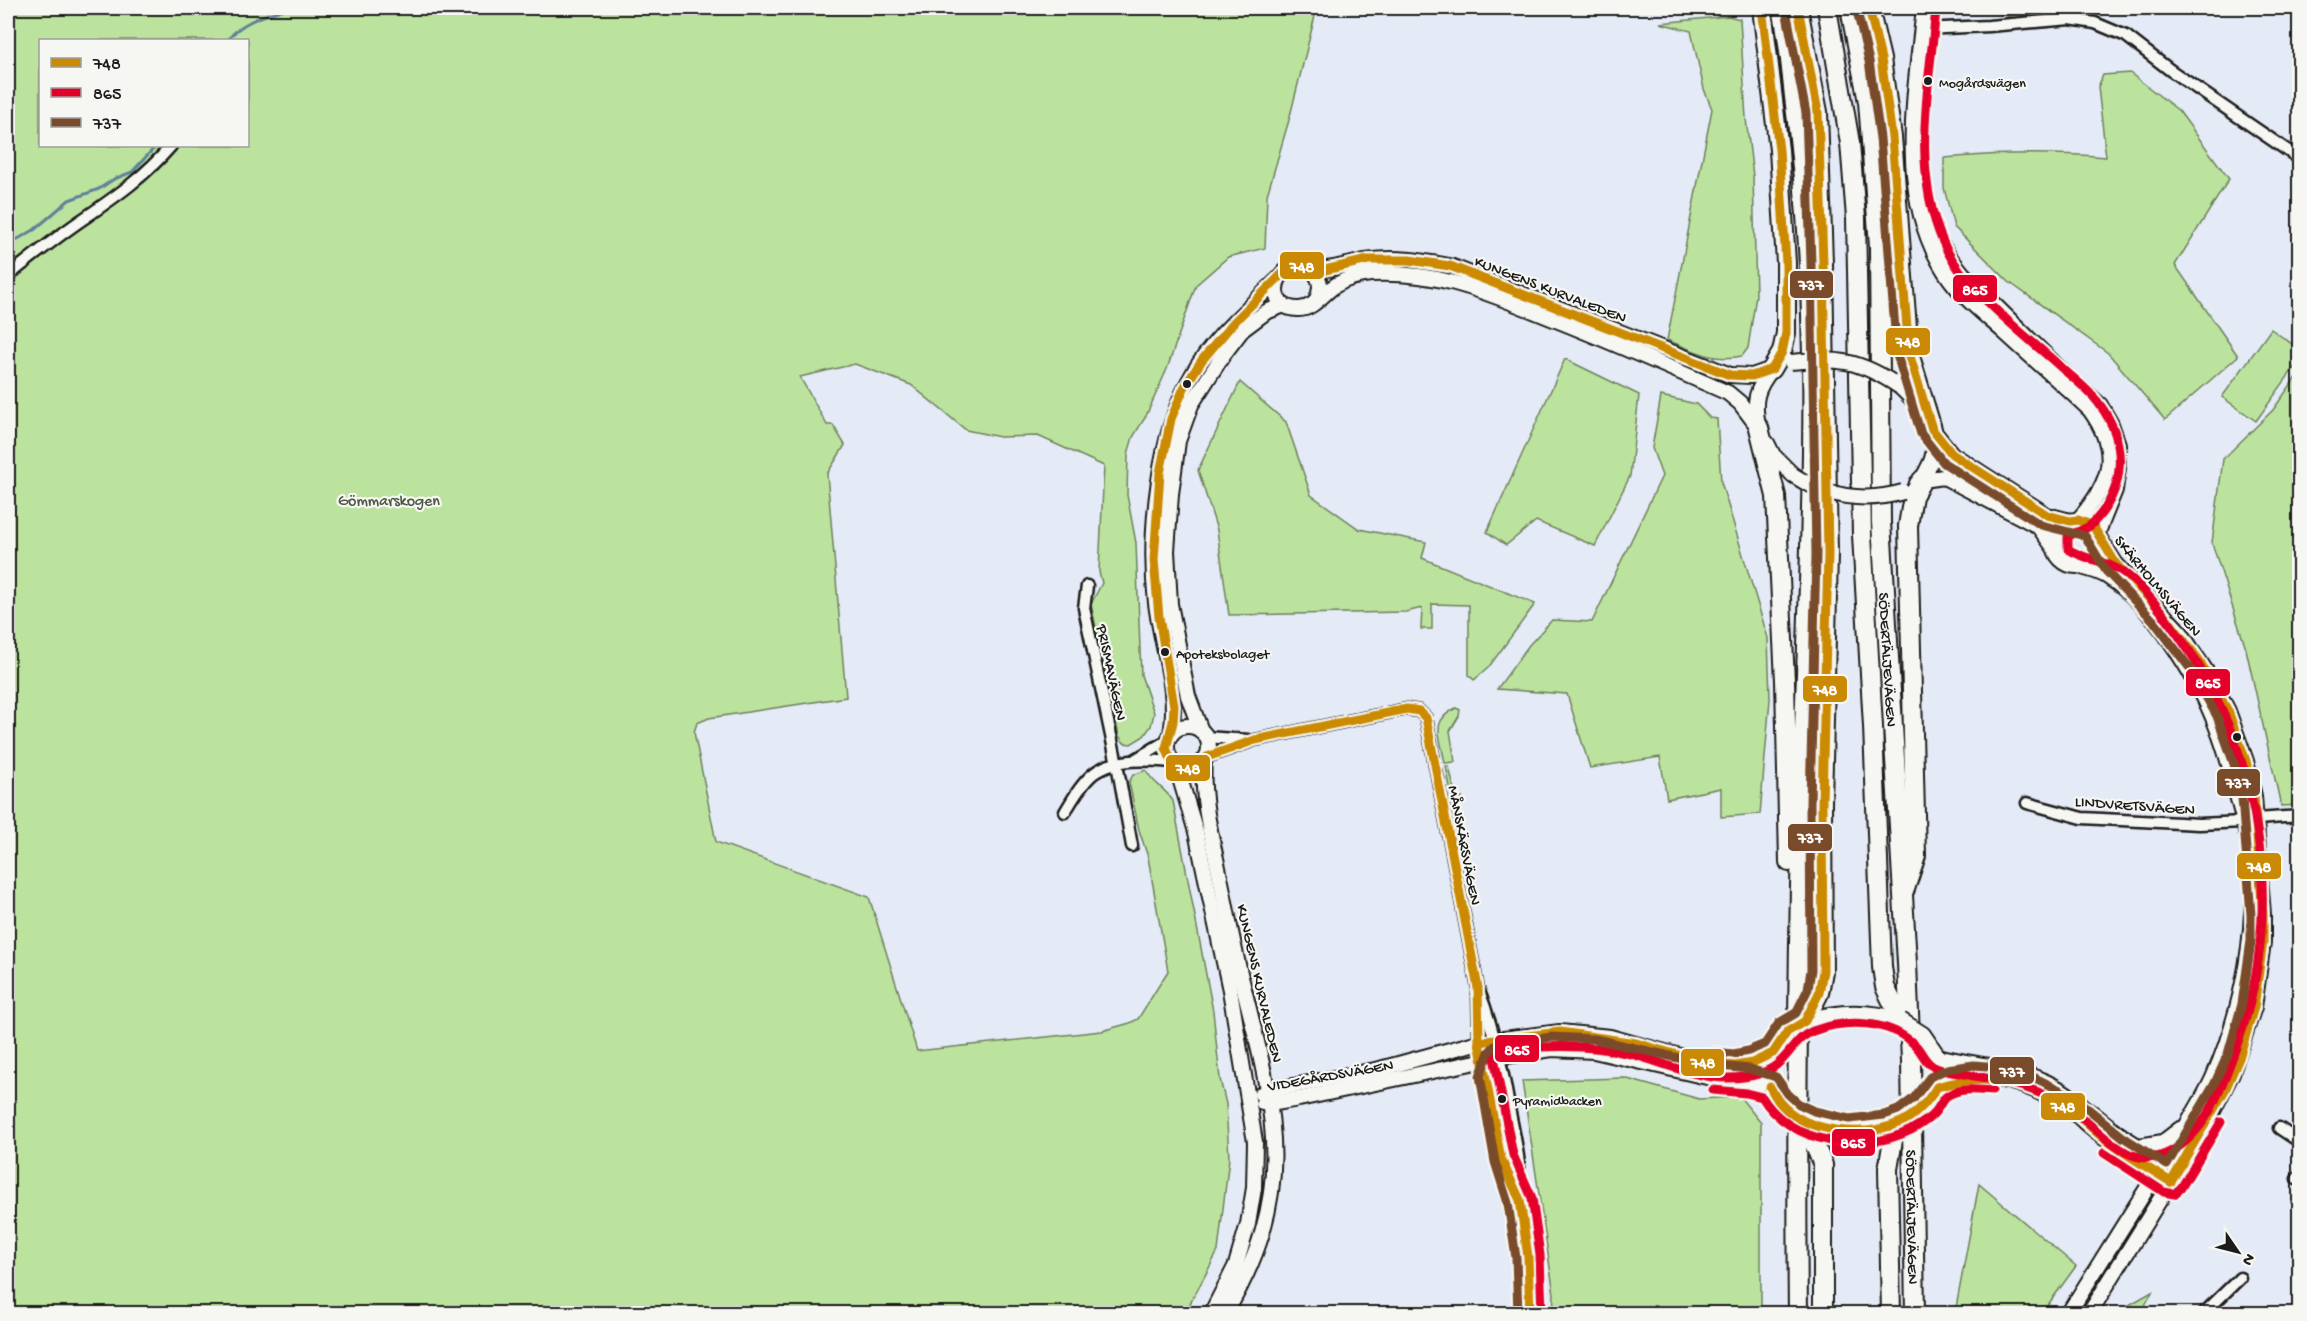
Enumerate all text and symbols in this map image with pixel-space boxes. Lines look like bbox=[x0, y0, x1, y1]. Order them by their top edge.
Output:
legend bbox=[39, 39, 249, 147]
text: 748 bbox=[92, 55, 121, 76]
marker: Mogårdsvägen bbox=[1922, 75, 1934, 87]
place label: Mogårdsvägen bbox=[1939, 76, 2026, 93]
text: 865 bbox=[93, 85, 121, 106]
text: 737 bbox=[92, 115, 122, 136]
line badge: 748 bbox=[1279, 251, 1325, 280]
street label: KUNGENS KURVALEDEN bbox=[1471, 253, 1629, 329]
text: 748 bbox=[1289, 260, 1315, 279]
line badge: 737 bbox=[1789, 270, 1834, 299]
line badge: 865 bbox=[1952, 274, 1998, 303]
text: 737 bbox=[1798, 278, 1824, 297]
text: 865 bbox=[1962, 283, 1988, 302]
line badge: 748 bbox=[1885, 327, 1931, 356]
text: 748 bbox=[1895, 335, 1921, 354]
unlabelled marker bbox=[1181, 378, 1193, 390]
park label: Gömmarskogen bbox=[338, 493, 440, 512]
street label: SKÄRHOLMSVÄGEN bbox=[2109, 533, 2204, 642]
street label: SÖDERTÄLJEVÄGEN bbox=[1872, 592, 1899, 728]
street label: PRISMAVÄGEN bbox=[1090, 622, 1129, 723]
marker: Apoteksbolaget bbox=[1159, 646, 1171, 658]
place label: Apoteksbolaget bbox=[1176, 647, 1270, 664]
line badge: 865 bbox=[2185, 668, 2231, 697]
line badge: 748 bbox=[1802, 675, 1848, 703]
text: 865 bbox=[2195, 676, 2221, 695]
text: 748 bbox=[1812, 683, 1838, 702]
unlabelled marker bbox=[2231, 731, 2243, 743]
line badge: 748 bbox=[1165, 754, 1211, 782]
text: 748 bbox=[1175, 762, 1201, 781]
line badge: 737 bbox=[2216, 768, 2261, 797]
text: 737 bbox=[2225, 776, 2251, 795]
street label: MÅNSKÄRSVÄGEN bbox=[1442, 784, 1484, 907]
street label: LINDVRETSVÄGEN bbox=[2074, 794, 2195, 821]
line badge: 737 bbox=[1787, 823, 1833, 852]
text: 737 bbox=[1797, 831, 1823, 850]
line badge: 748 bbox=[2236, 852, 2282, 880]
text: 748 bbox=[2246, 860, 2272, 879]
street label: KUNGENS KURVALEDEN bbox=[1230, 903, 1285, 1065]
line badge: 865 bbox=[1494, 1034, 1540, 1063]
text: 865 bbox=[1504, 1043, 1530, 1062]
line badge: 748 bbox=[1680, 1048, 1725, 1077]
street label: VIDEGÅRDSVÄGEN bbox=[1265, 1056, 1395, 1098]
text: 748 bbox=[1690, 1056, 1716, 1075]
line badge: 737 bbox=[1989, 1056, 2035, 1085]
text: 737 bbox=[1999, 1065, 2025, 1084]
line badge: 748 bbox=[2040, 1092, 2086, 1121]
marker: Pyramidbacken bbox=[1496, 1093, 1508, 1105]
place label: Pyramidbacken bbox=[1512, 1094, 1602, 1111]
text: 748 bbox=[2050, 1100, 2076, 1119]
line badge: 865 bbox=[1831, 1128, 1876, 1157]
text: 865 bbox=[1840, 1136, 1866, 1155]
street label: SÖDERTÄLJEVÄGEN bbox=[1899, 1150, 1921, 1285]
north arrow bbox=[2208, 1222, 2268, 1282]
text: N bbox=[2236, 1249, 2258, 1269]

